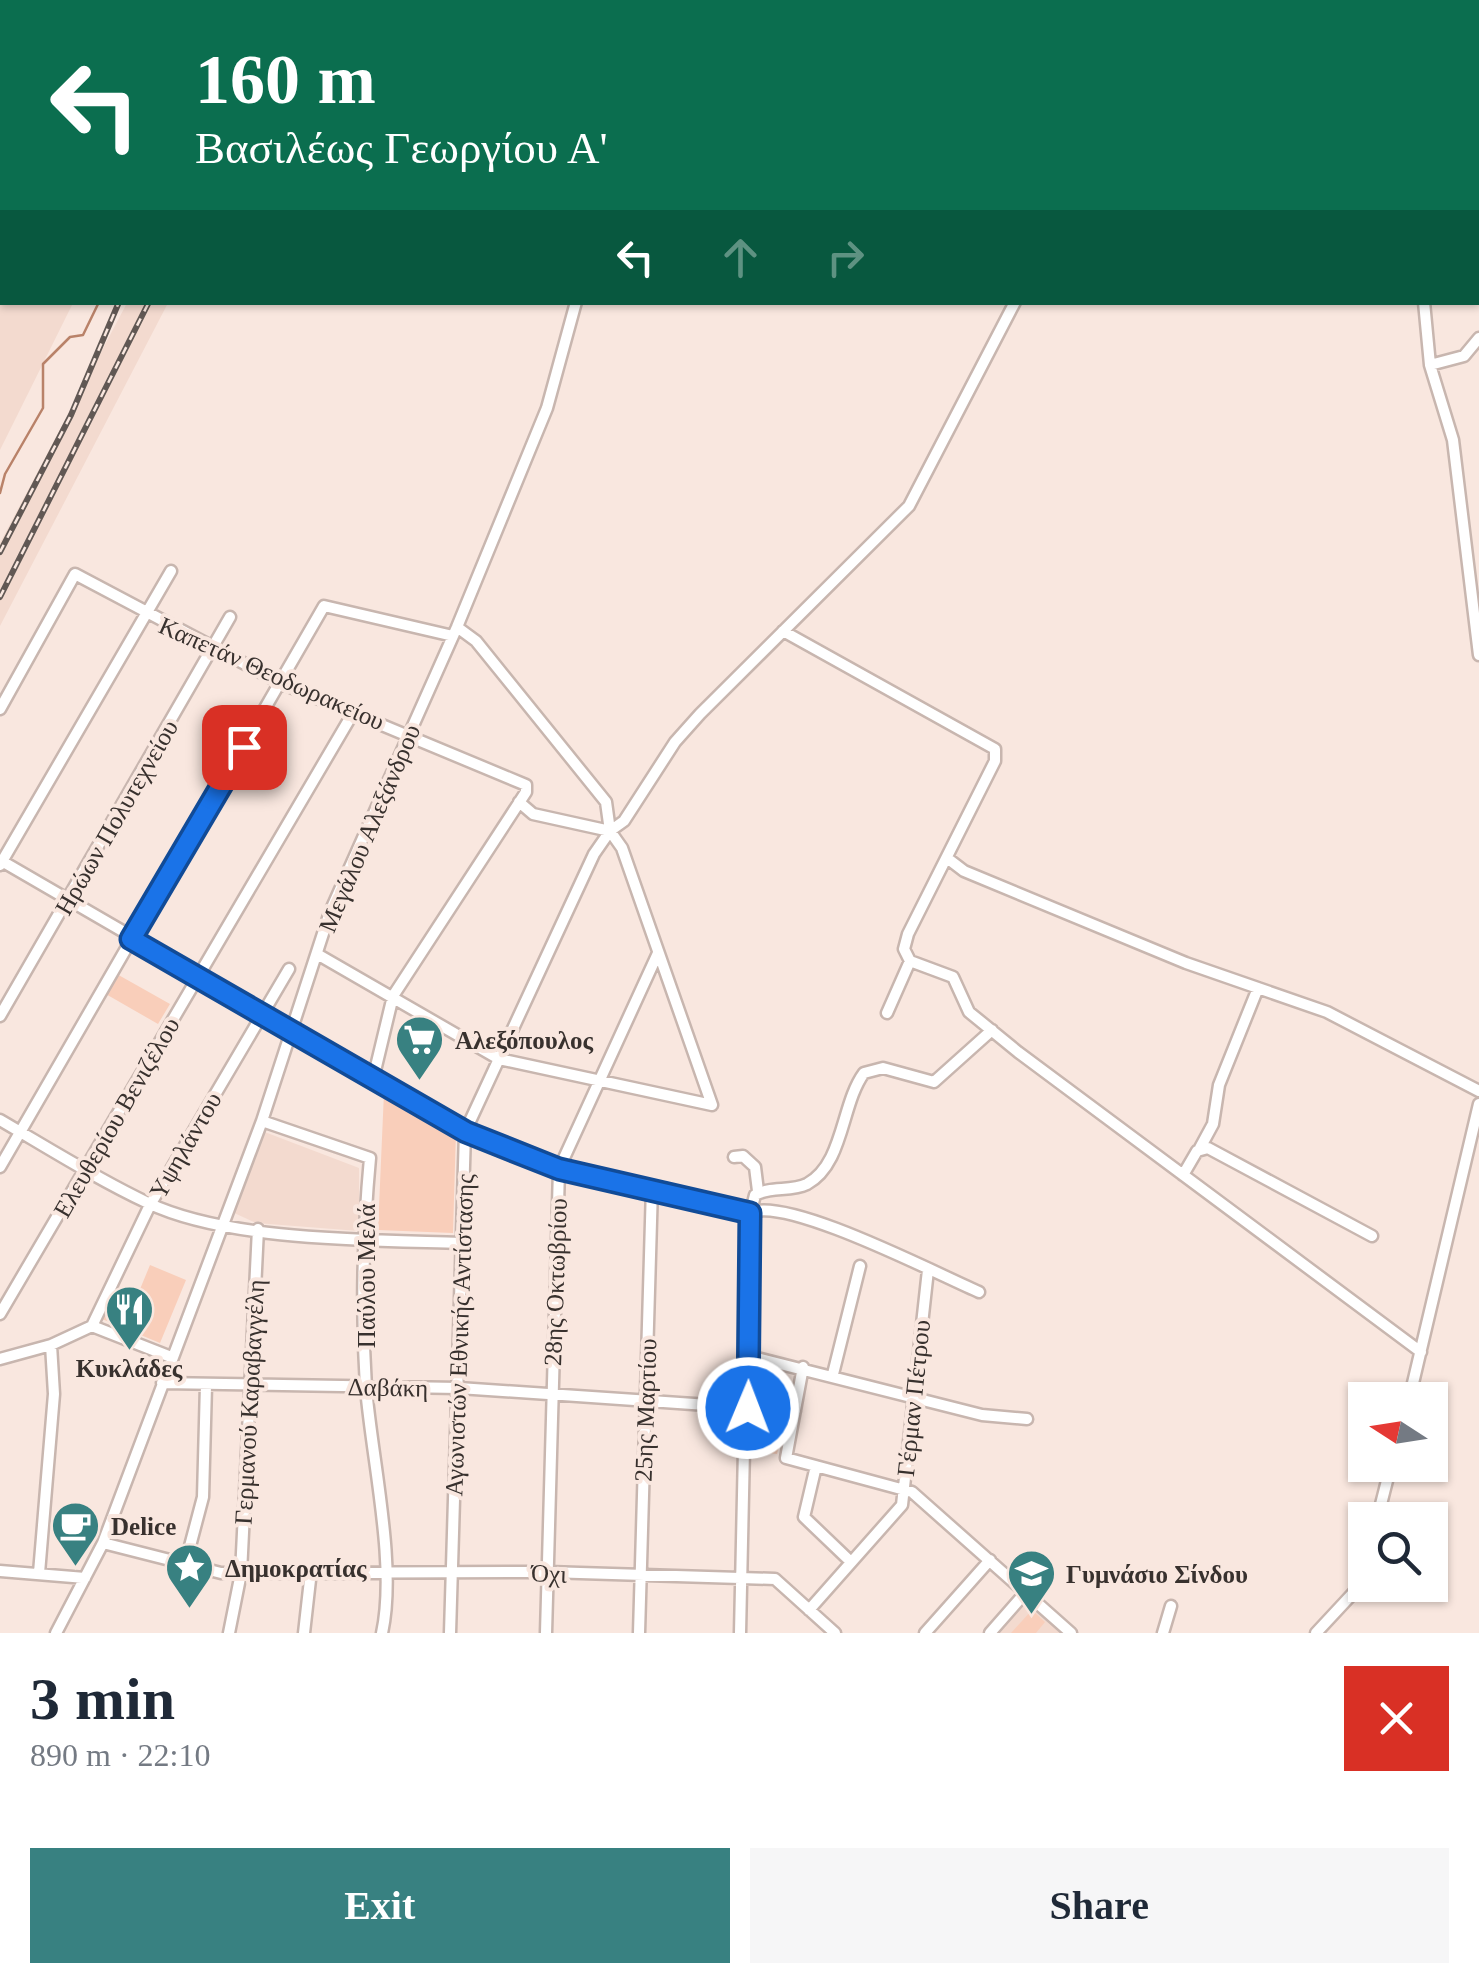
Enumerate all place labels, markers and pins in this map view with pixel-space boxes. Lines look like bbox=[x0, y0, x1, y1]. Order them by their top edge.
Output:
pin bbox=[202, 705, 287, 790]
supermarket icon: Αλεξόπουλος bbox=[394, 1014, 446, 1082]
place label: Αλεξόπουλος bbox=[455, 1027, 594, 1054]
restaurant icon: Κυκλάδες bbox=[103, 1284, 155, 1352]
place label: Κυκλάδες bbox=[76, 1355, 183, 1382]
cafe icon: Delice bbox=[50, 1500, 102, 1568]
place label: Delice bbox=[111, 1513, 176, 1540]
place icon: Δημοκρατίας bbox=[164, 1542, 216, 1610]
school or university icon: Γυμνάσιο Σίνδου bbox=[1005, 1548, 1057, 1616]
place label: Δημοκρατίας bbox=[225, 1555, 367, 1582]
place label: Γυμνάσιο Σίνδου bbox=[1066, 1561, 1248, 1588]

